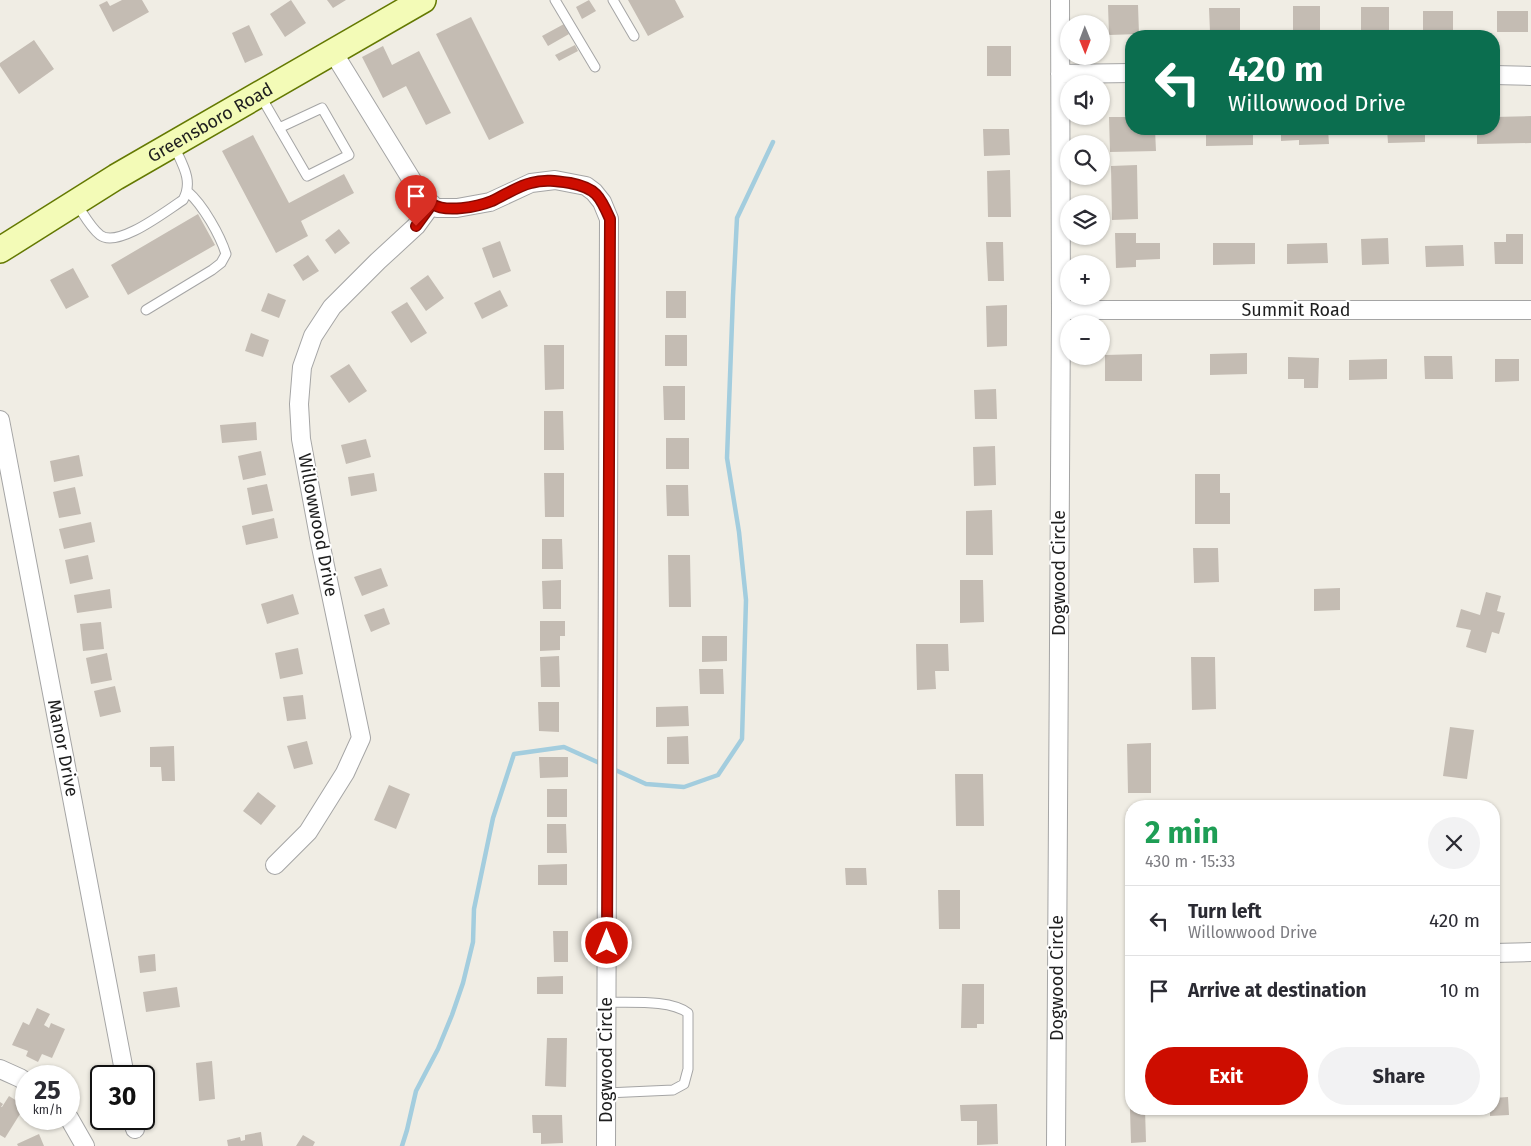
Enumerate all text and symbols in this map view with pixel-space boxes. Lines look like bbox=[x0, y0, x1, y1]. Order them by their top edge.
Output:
north arrow bbox=[1060, 15, 1110, 65]
map controls bbox=[1060, 15, 1110, 365]
text: 420 m bbox=[1228, 48, 1324, 90]
icon: left bbox=[1145, 50, 1210, 115]
button: sound bbox=[1060, 75, 1110, 125]
street label: Greensboro Road bbox=[144, 78, 277, 167]
text: Willowwood Drive bbox=[1228, 90, 1406, 117]
button: search bbox=[1060, 135, 1110, 185]
pin bbox=[395, 175, 437, 226]
icon: arrive bbox=[402, 182, 430, 210]
button: layers bbox=[1060, 195, 1110, 245]
button: + bbox=[1060, 255, 1110, 305]
street label: Summit Road bbox=[1242, 299, 1351, 321]
button: − bbox=[1060, 315, 1110, 365]
street label: Willowwood Drive bbox=[293, 451, 343, 599]
street label: Dogwood Circle bbox=[1048, 510, 1070, 636]
street label: Manor Drive bbox=[43, 697, 83, 799]
text: 2 min bbox=[1145, 815, 1219, 851]
button: close bbox=[1428, 817, 1480, 869]
text: 430 m · 15:33 bbox=[1145, 852, 1235, 871]
text: Turn left bbox=[1188, 900, 1262, 923]
icon: left bbox=[1145, 907, 1173, 935]
text: 420 m bbox=[1429, 909, 1480, 932]
street label: Dogwood Circle bbox=[1046, 915, 1068, 1041]
position arrow bbox=[580, 916, 632, 968]
text: Willowwood Drive bbox=[1188, 923, 1317, 942]
icon: arrive bbox=[1145, 977, 1173, 1005]
text: Arrive at destination bbox=[1188, 979, 1367, 1002]
text: 10 m bbox=[1440, 979, 1480, 1002]
street label: Dogwood Circle bbox=[595, 997, 617, 1123]
button: Exit bbox=[1145, 1047, 1308, 1105]
button: Share bbox=[1318, 1047, 1480, 1105]
speed limit sign: 30 bbox=[90, 1065, 155, 1130]
text: 25 bbox=[34, 1076, 61, 1106]
text: km/h bbox=[33, 1103, 62, 1117]

